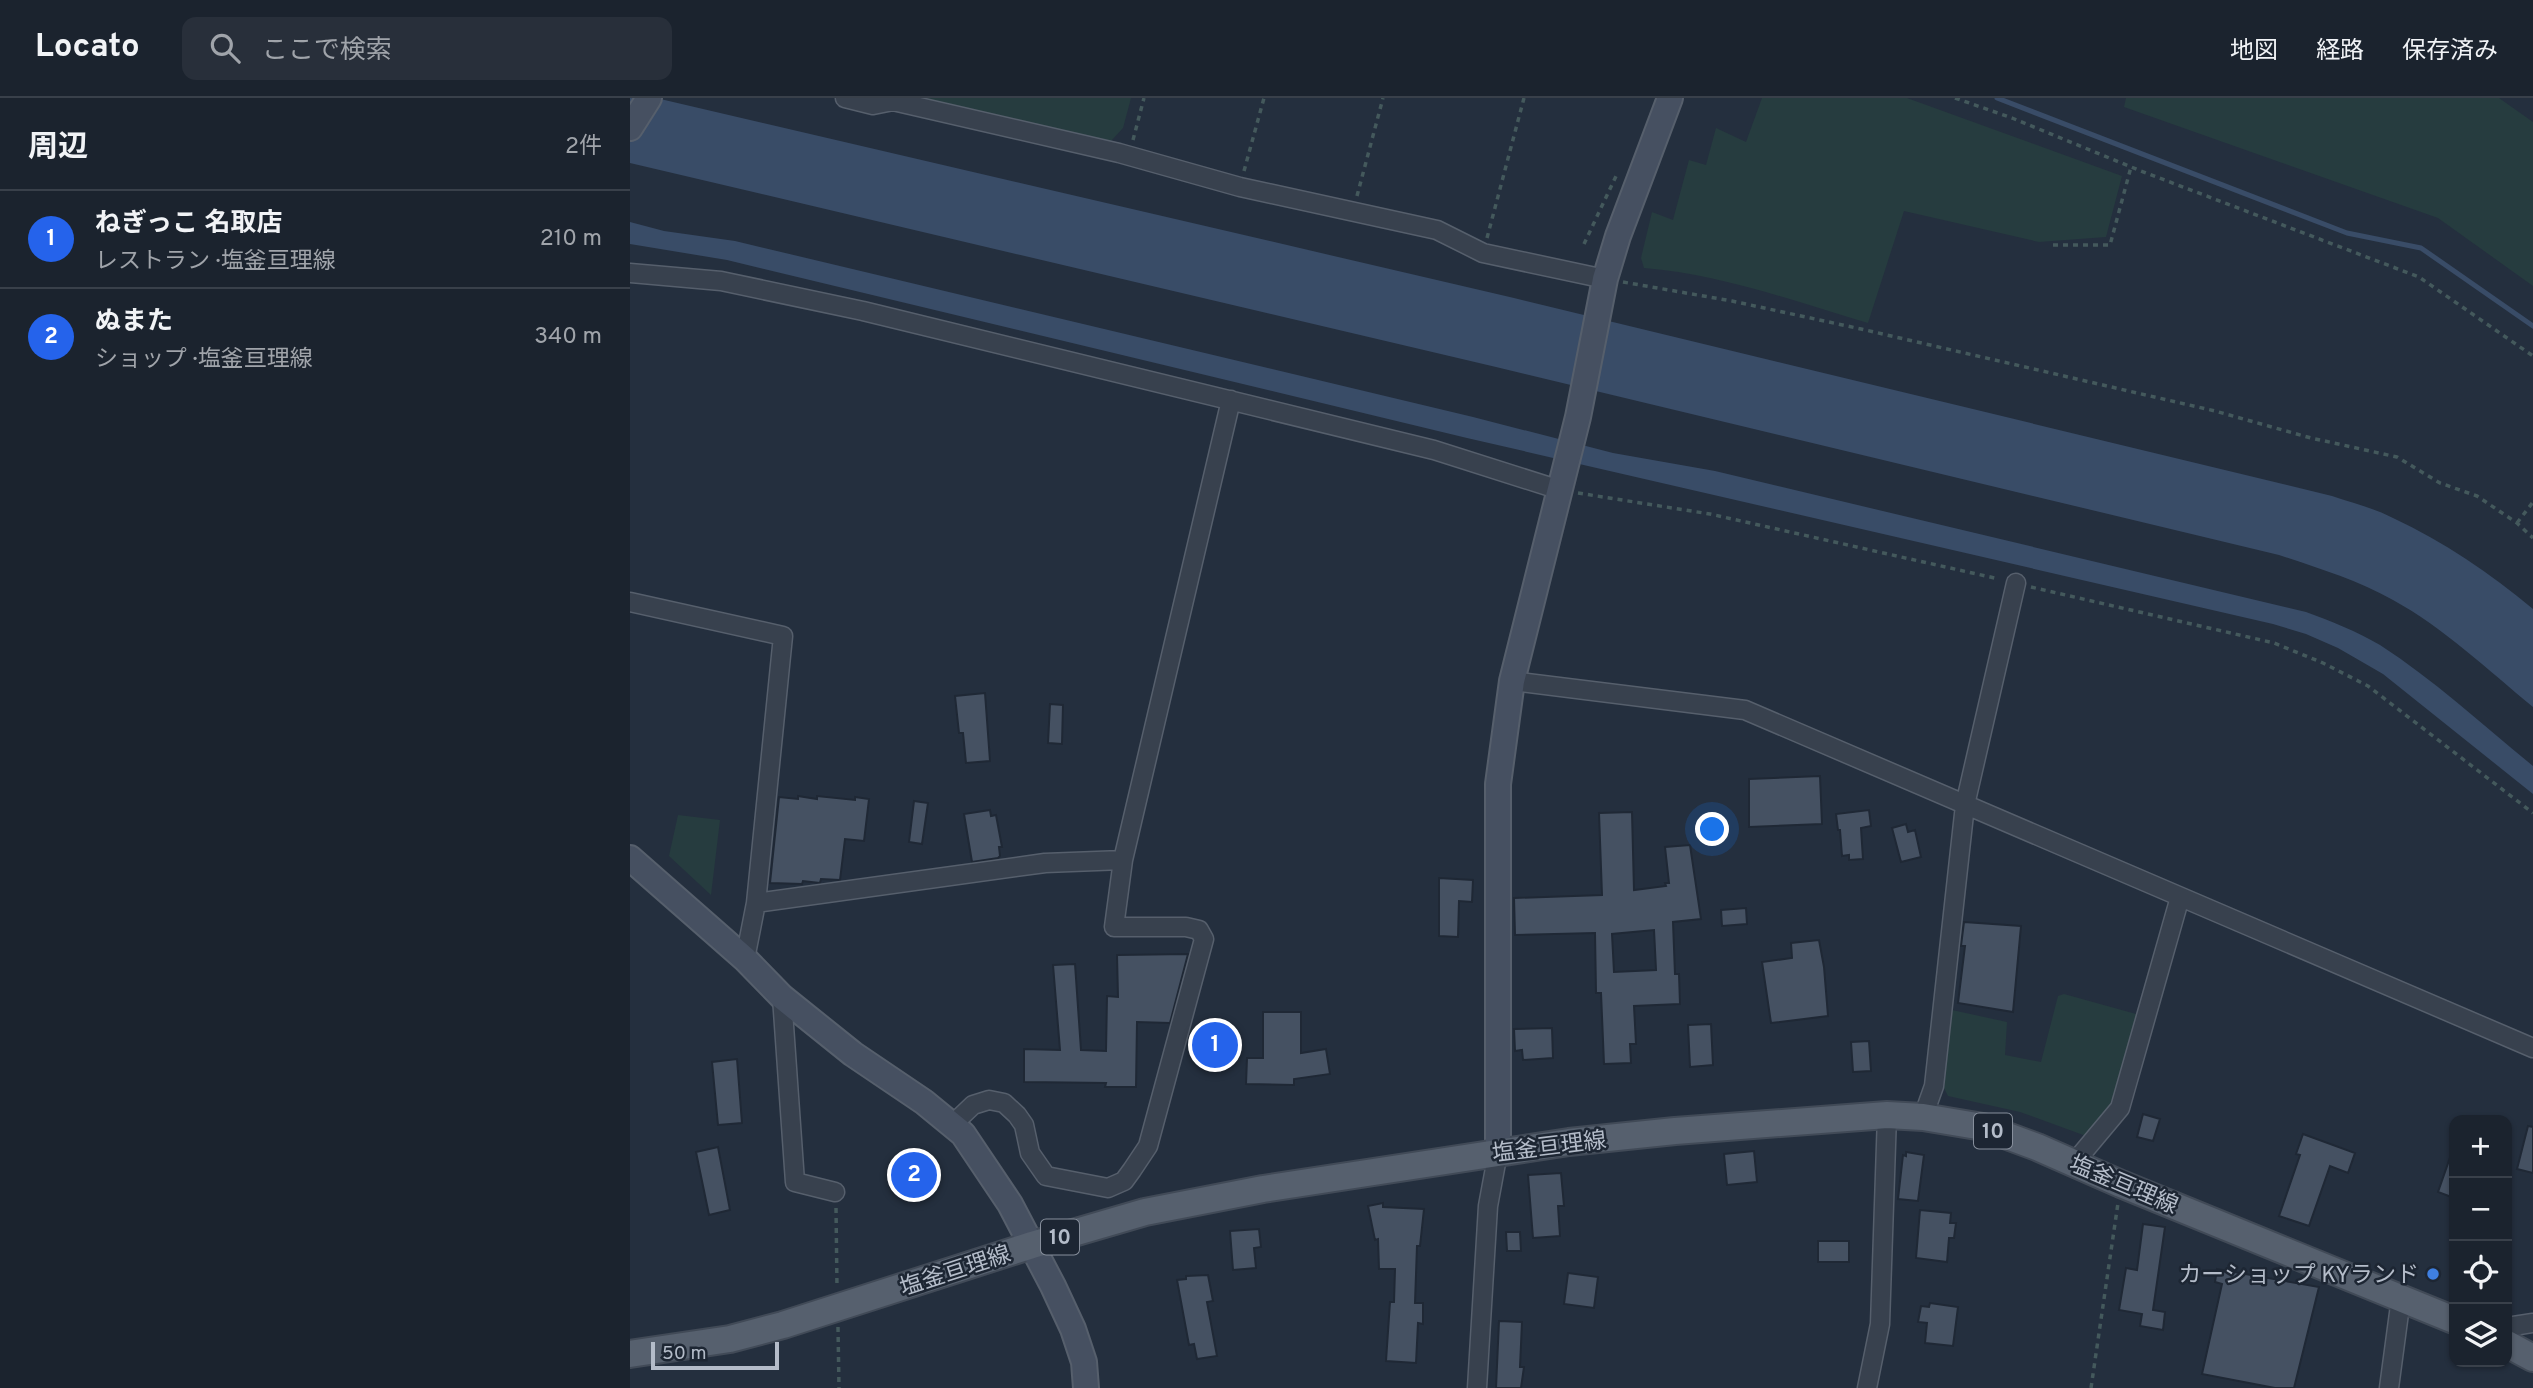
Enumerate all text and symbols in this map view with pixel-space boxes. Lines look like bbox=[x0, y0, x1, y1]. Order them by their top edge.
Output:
search box bbox=[182, 17, 672, 80]
text: Locato bbox=[35, 27, 140, 69]
icon: search bbox=[206, 29, 244, 67]
text: ここで検索 bbox=[262, 35, 392, 68]
text: 地図 bbox=[2230, 37, 2278, 67]
text: 経路 bbox=[2316, 37, 2364, 67]
text: 保存済み bbox=[2402, 37, 2498, 67]
text: 周辺 bbox=[28, 130, 88, 167]
text: 2件 bbox=[565, 133, 602, 162]
text: ねぎっこ 名取店 bbox=[95, 208, 282, 241]
text: 1 bbox=[46, 225, 56, 254]
text: 210 m bbox=[540, 225, 602, 254]
text: レストラン · 塩釜亘理線 bbox=[95, 248, 336, 277]
text: ぬまた bbox=[95, 306, 173, 339]
text: 2 bbox=[44, 323, 58, 352]
text: 340 m bbox=[534, 323, 602, 352]
text: ショップ · 塩釜亘理線 bbox=[95, 346, 313, 375]
your location bbox=[1695, 812, 1729, 846]
pin: 1 bbox=[1192, 1019, 1238, 1071]
road number: 10 bbox=[1974, 1114, 2012, 1148]
map controls bbox=[2449, 1115, 2512, 1367]
button: + bbox=[2449, 1115, 2512, 1178]
street label: 塩釜亘理線 bbox=[1490, 1127, 1608, 1170]
pin: 2 bbox=[891, 1149, 937, 1201]
street label: 塩釜亘理線 bbox=[2064, 1150, 2182, 1222]
button: − bbox=[2449, 1178, 2512, 1241]
road number: 10 bbox=[1041, 1220, 1079, 1254]
street label: 塩釜亘理線 bbox=[897, 1241, 1015, 1304]
button: locate bbox=[2449, 1241, 2512, 1304]
place label: カーショップ KYランド bbox=[2178, 1262, 2419, 1291]
marker: カーショップ KYランド bbox=[2425, 1266, 2441, 1282]
button: layers bbox=[2449, 1304, 2512, 1367]
scale bar bbox=[651, 1339, 779, 1371]
text: 50 m bbox=[662, 1342, 707, 1366]

